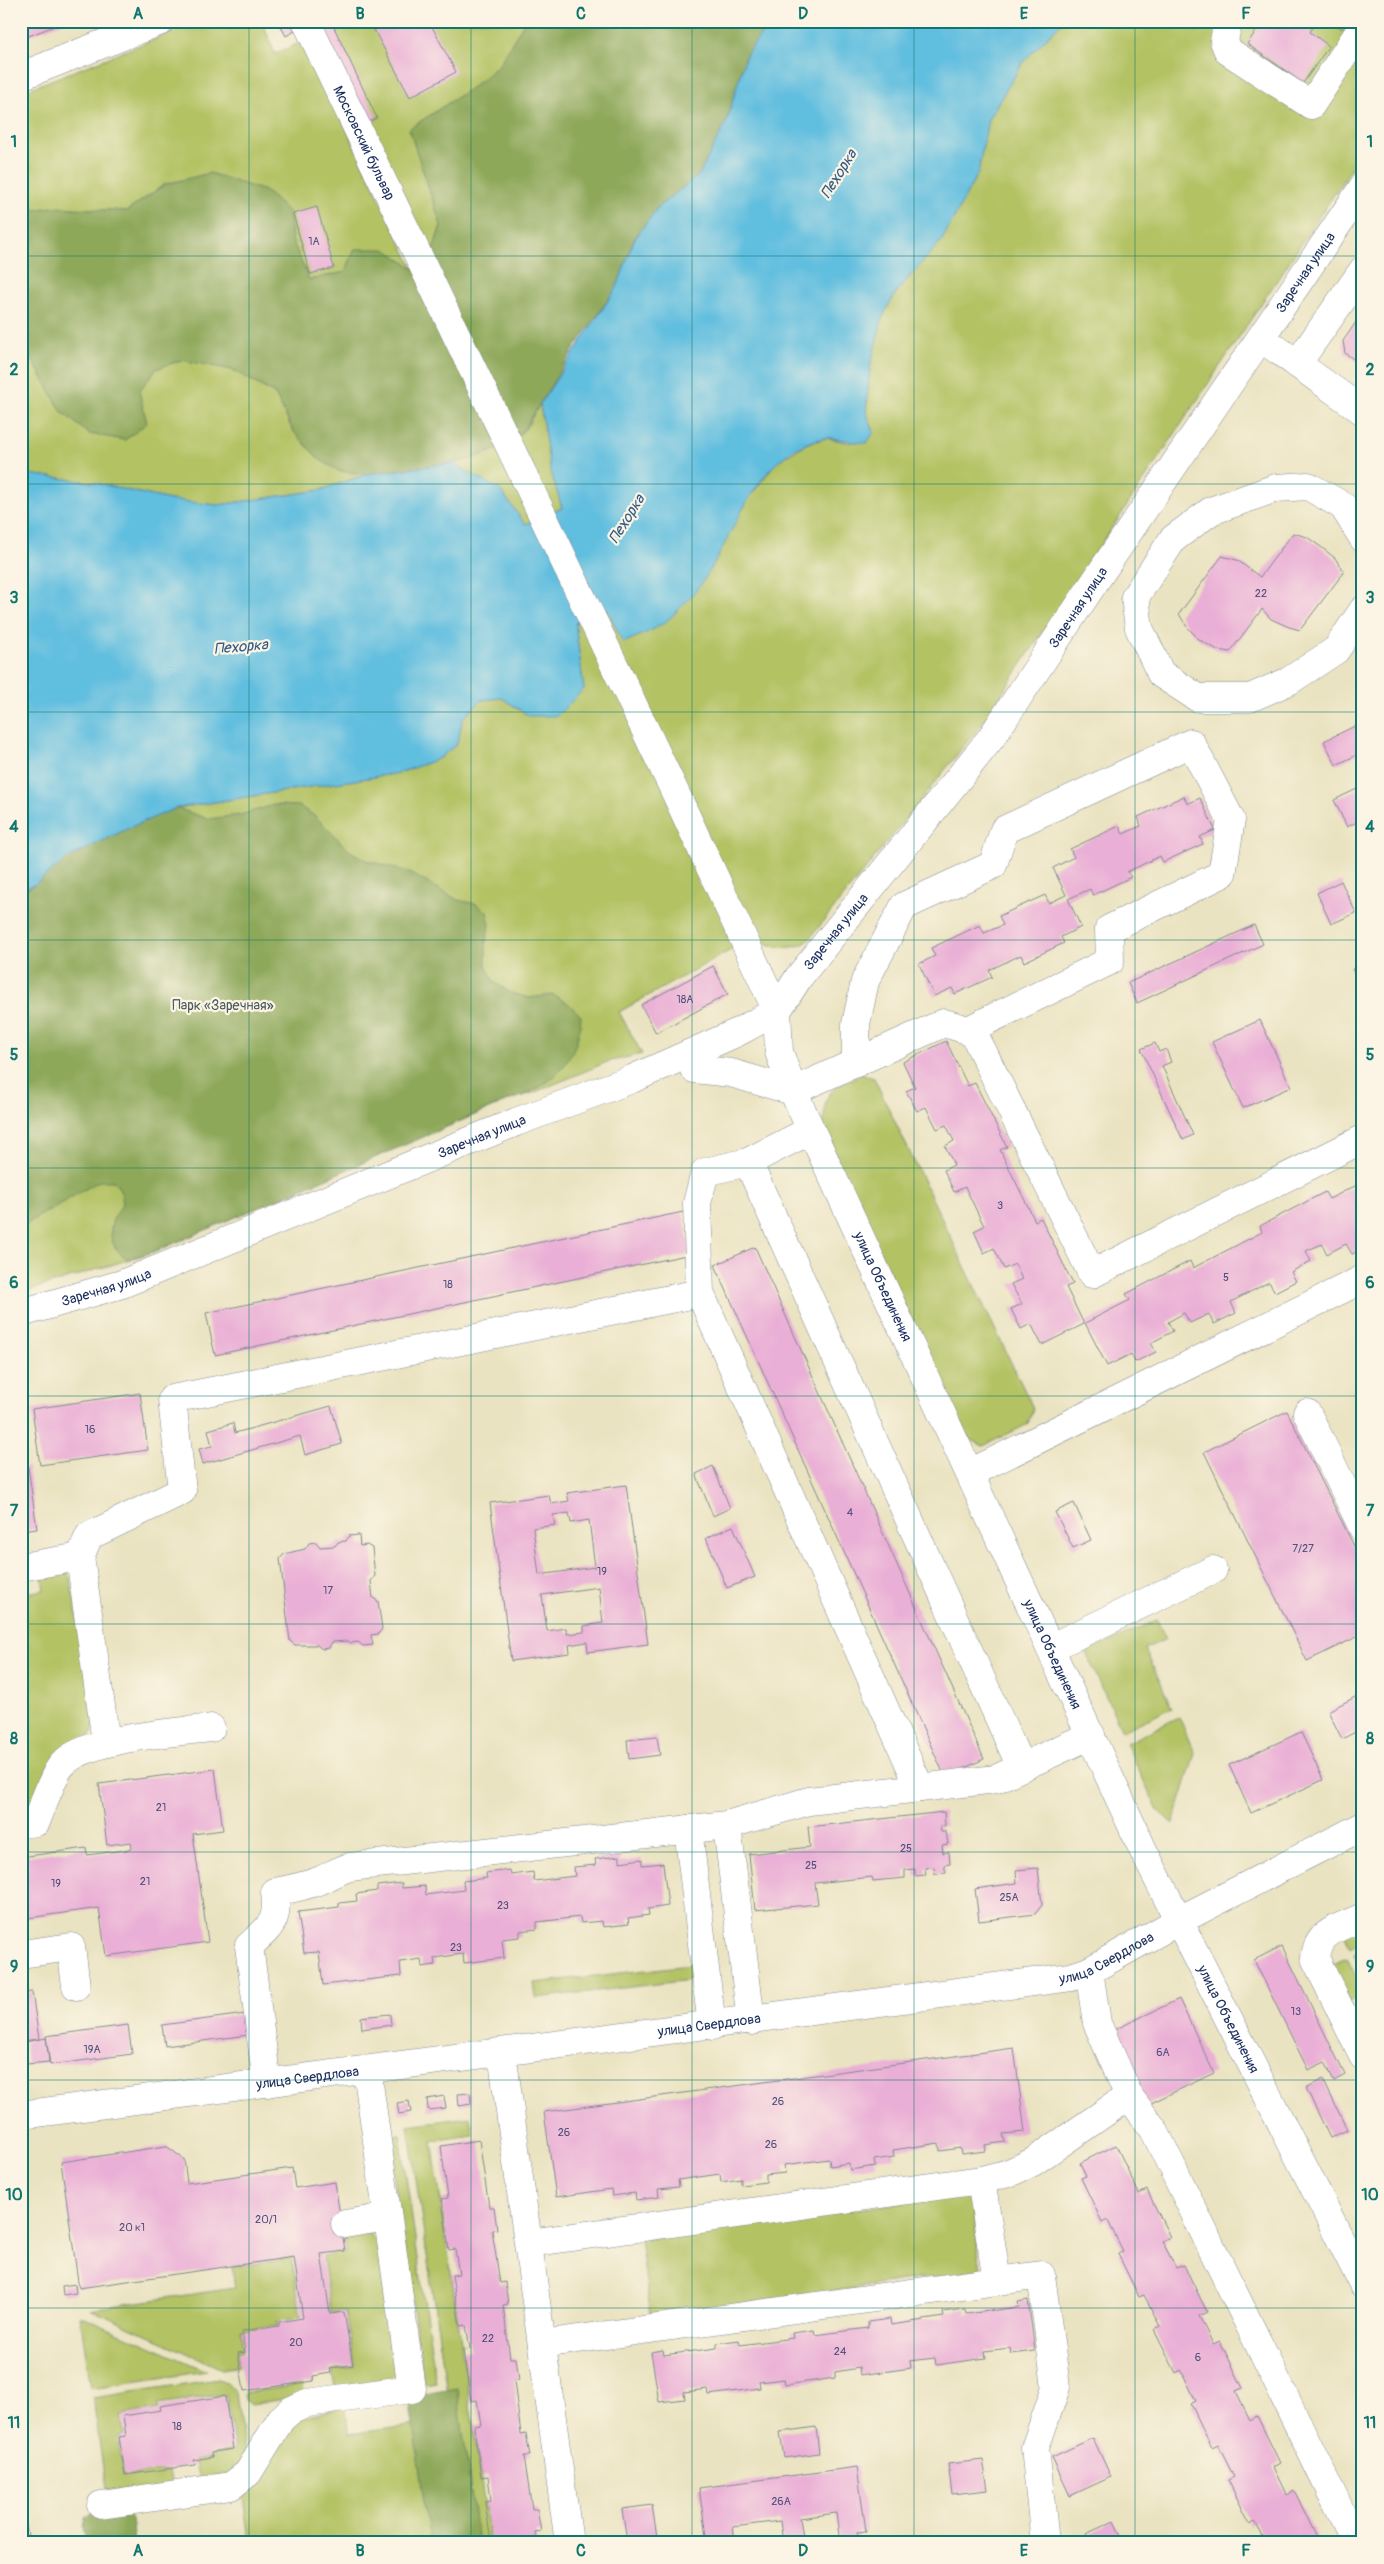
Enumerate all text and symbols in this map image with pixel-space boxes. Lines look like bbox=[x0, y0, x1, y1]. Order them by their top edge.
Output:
text: A bbox=[133, 4, 144, 24]
text: B bbox=[355, 4, 365, 24]
text: C bbox=[576, 4, 586, 24]
text: D bbox=[798, 4, 808, 24]
text: E bbox=[1020, 4, 1029, 24]
text: F bbox=[1241, 4, 1251, 24]
street label: Московский бульвар bbox=[330, 83, 399, 203]
text: 1 bbox=[11, 132, 17, 152]
text: 1 bbox=[1367, 132, 1373, 152]
water label: Пехорка bbox=[817, 145, 862, 202]
street label: Заречная улица bbox=[1272, 229, 1338, 316]
house number: 1А bbox=[308, 235, 320, 248]
text: 2 bbox=[10, 360, 19, 380]
text: 2 bbox=[1366, 360, 1375, 380]
water label: Пехорка bbox=[605, 490, 650, 547]
street label: Заречная улица bbox=[1045, 564, 1111, 651]
house number: 22 bbox=[1255, 587, 1267, 600]
text: 3 bbox=[10, 588, 19, 608]
text: 3 bbox=[1366, 588, 1375, 608]
water label: Пехорка bbox=[213, 635, 270, 659]
text: 4 bbox=[9, 817, 19, 837]
text: 4 bbox=[1365, 817, 1375, 837]
street label: Заречная улица bbox=[800, 890, 872, 973]
house number: 18А bbox=[677, 993, 693, 1006]
park label: Парк «Заречная» bbox=[172, 997, 274, 1014]
text: 5 bbox=[10, 1045, 19, 1065]
text: 5 bbox=[1366, 1045, 1375, 1065]
street label: Заречная улица bbox=[435, 1111, 528, 1162]
house number: 3 bbox=[997, 1199, 1003, 1212]
street label: улица Объединения bbox=[850, 1228, 916, 1344]
street label: Заречная улица bbox=[59, 1264, 154, 1310]
house number: 5 bbox=[1223, 1271, 1229, 1284]
text: 6 bbox=[9, 1273, 19, 1293]
text: 6 bbox=[1365, 1273, 1375, 1293]
house number: 18 bbox=[443, 1278, 453, 1291]
house number: 16 bbox=[85, 1423, 95, 1436]
text: 7 bbox=[10, 1501, 19, 1521]
text: 7 bbox=[1366, 1501, 1375, 1521]
house number: 4 bbox=[847, 1506, 854, 1519]
house number: 7/27 bbox=[1292, 1542, 1314, 1555]
house number: 19 bbox=[597, 1565, 607, 1578]
house number: 17 bbox=[323, 1584, 333, 1597]
street label: улица Объединения bbox=[1020, 1596, 1085, 1712]
text: 8 bbox=[10, 1729, 18, 1749]
text: 8 bbox=[1366, 1729, 1374, 1749]
house number: 21 bbox=[156, 1801, 166, 1814]
house number: 25 bbox=[900, 1842, 912, 1855]
house number: 25 bbox=[805, 1859, 817, 1872]
house number: 21 bbox=[140, 1875, 150, 1888]
house number: 19 bbox=[51, 1877, 61, 1890]
house number: 25А bbox=[999, 1891, 1019, 1904]
house number: 23 bbox=[497, 1899, 509, 1912]
street label: улица Свердлова bbox=[1057, 1928, 1157, 1987]
house number: 23 bbox=[450, 1941, 462, 1954]
text: 9 bbox=[10, 1957, 18, 1977]
text: 9 bbox=[1366, 1957, 1374, 1977]
street label: улица Объединения bbox=[1194, 1961, 1263, 2076]
house number: 13 bbox=[1291, 2005, 1301, 2018]
street label: улица Свердлова bbox=[656, 2009, 762, 2040]
house number: 19А bbox=[83, 2043, 101, 2056]
house number: 6А bbox=[1156, 2046, 1170, 2059]
street label: улица Свердлова bbox=[254, 2062, 360, 2093]
house number: 26 bbox=[772, 2095, 784, 2108]
house number: 26 bbox=[558, 2126, 570, 2139]
house number: 26 bbox=[765, 2138, 777, 2151]
text: 10 bbox=[5, 2185, 23, 2205]
text: 10 bbox=[1361, 2185, 1379, 2205]
house number: 20/1 bbox=[255, 2213, 277, 2226]
house number: 20 к1 bbox=[119, 2221, 145, 2234]
house number: 22 bbox=[482, 2332, 494, 2345]
house number: 20 bbox=[289, 2336, 303, 2349]
house number: 24 bbox=[834, 2345, 847, 2358]
house number: 6 bbox=[1195, 2351, 1201, 2364]
text: 11 bbox=[8, 2413, 20, 2433]
text: 11 bbox=[1364, 2413, 1376, 2433]
house number: 18 bbox=[172, 2420, 182, 2433]
house number: 26А bbox=[771, 2495, 791, 2508]
text: A bbox=[133, 2541, 144, 2561]
text: B bbox=[355, 2541, 365, 2561]
text: C bbox=[576, 2541, 586, 2561]
text: D bbox=[798, 2541, 808, 2561]
text: E bbox=[1020, 2541, 1029, 2561]
text: F bbox=[1241, 2541, 1251, 2561]

